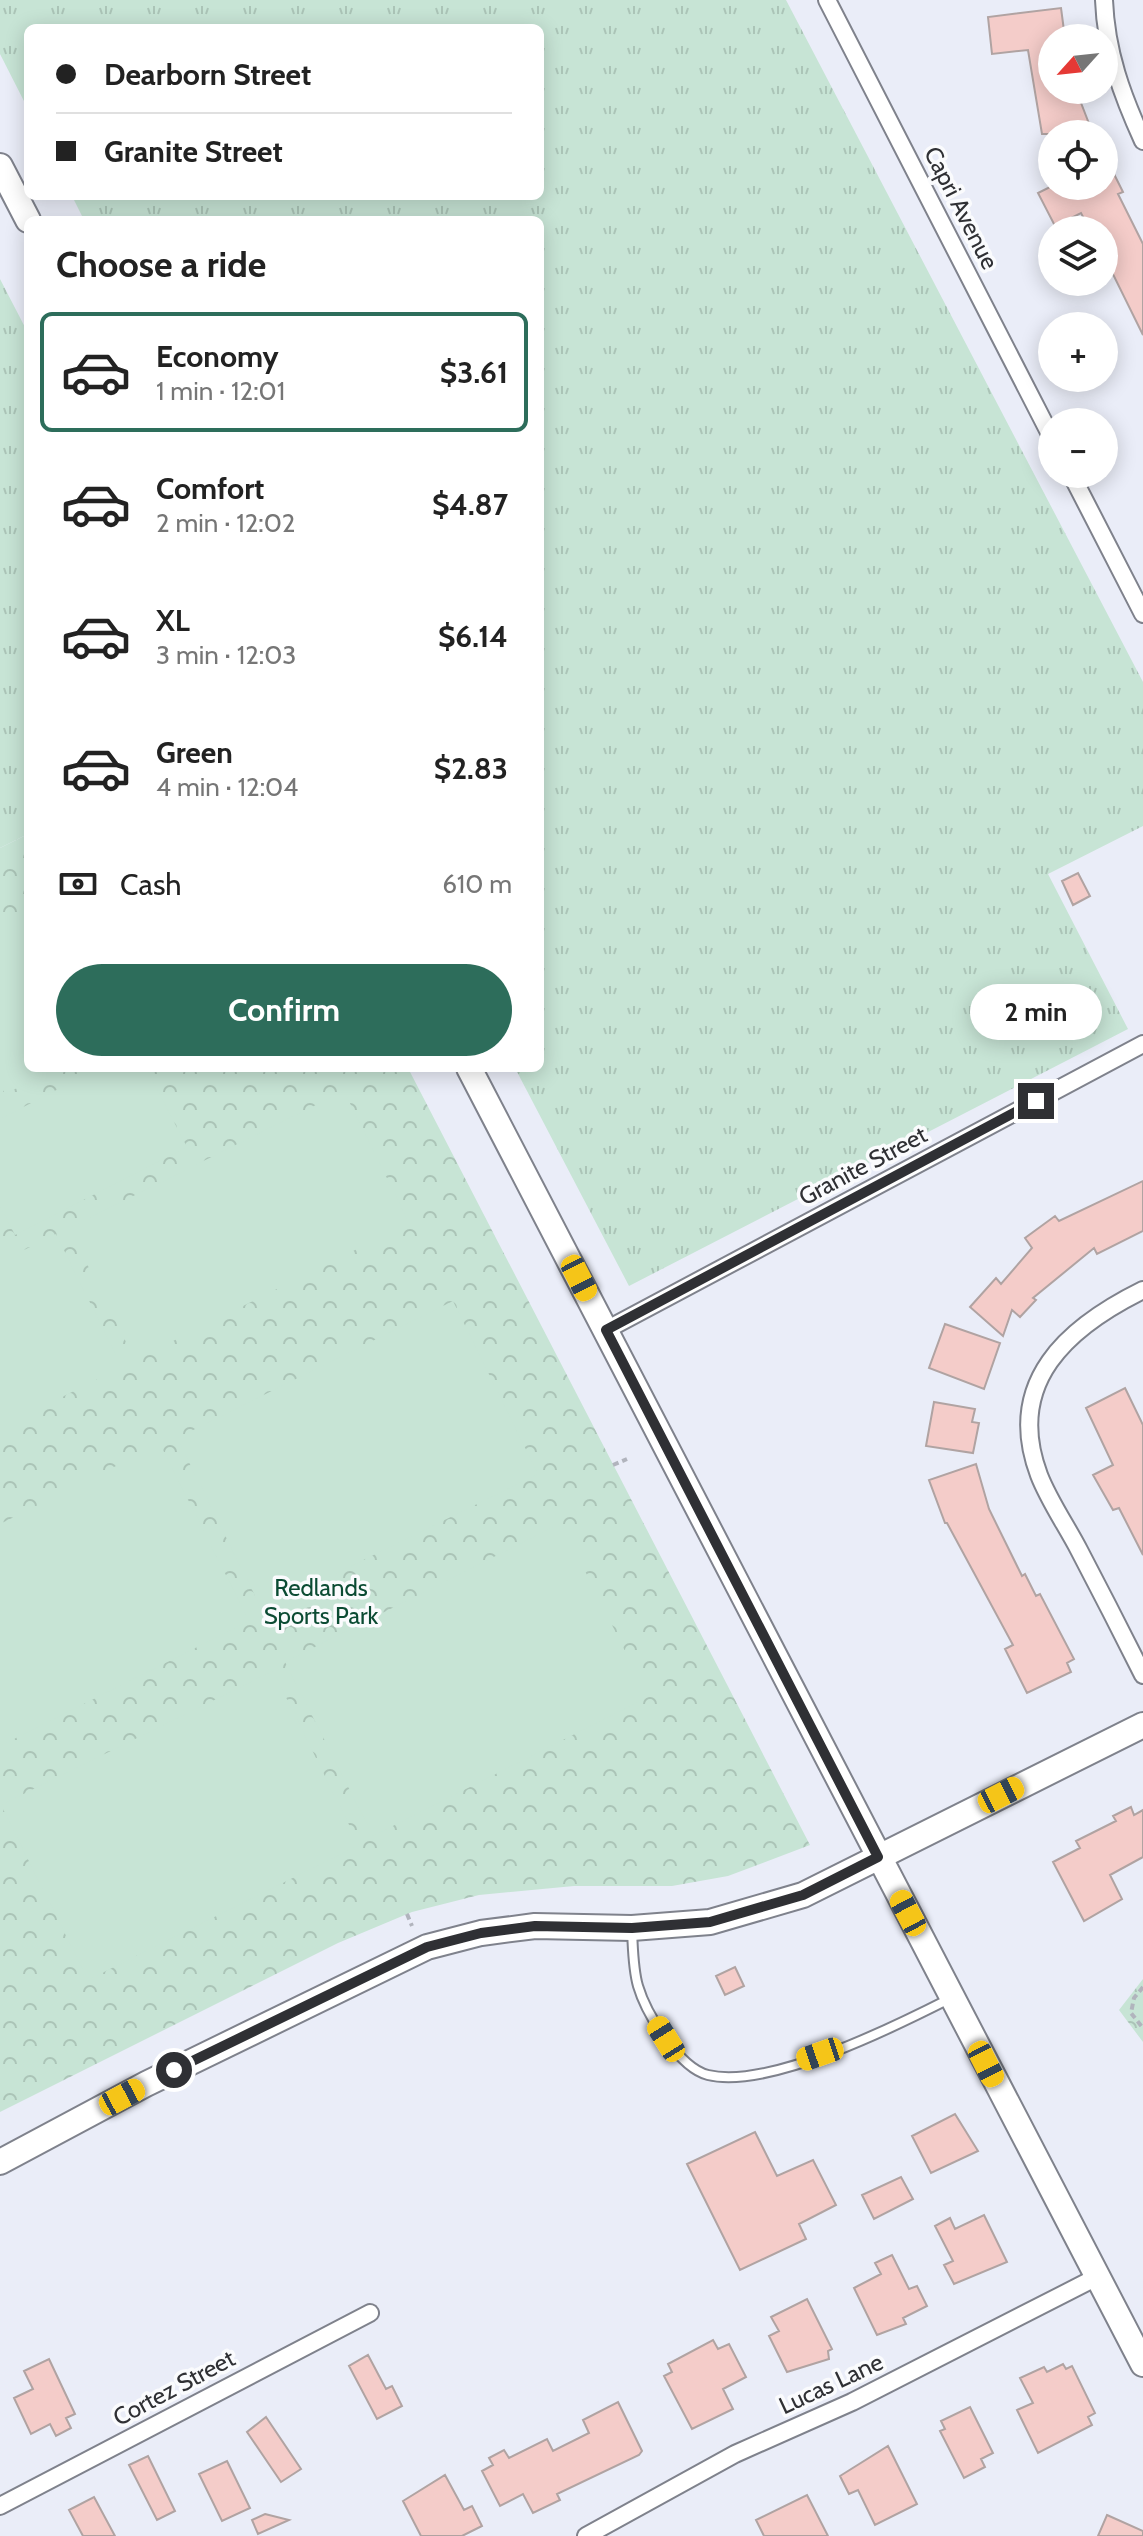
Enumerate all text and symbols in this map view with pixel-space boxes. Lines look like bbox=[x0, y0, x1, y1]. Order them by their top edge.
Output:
north arrow bbox=[1038, 24, 1118, 104]
map controls bbox=[1038, 24, 1118, 488]
text: Dearborn Street bbox=[104, 56, 311, 93]
button: locate bbox=[1038, 120, 1118, 200]
text: Granite Street bbox=[104, 133, 283, 170]
street label: Capri Avenue bbox=[918, 142, 1005, 274]
button: layers bbox=[1038, 216, 1118, 296]
text: Choose a ride bbox=[56, 242, 266, 286]
button: + bbox=[1038, 312, 1118, 392]
icon: car bbox=[60, 336, 132, 408]
text: Economy bbox=[156, 338, 279, 375]
text: $3.61 bbox=[440, 354, 508, 391]
text: 1 min · 12:01 bbox=[156, 375, 285, 407]
button: − bbox=[1038, 408, 1118, 488]
icon: car bbox=[60, 468, 132, 540]
text: Comfort bbox=[156, 470, 264, 507]
text: $4.87 bbox=[432, 486, 508, 523]
text: 2 min · 12:02 bbox=[156, 507, 296, 539]
icon: car bbox=[60, 600, 132, 672]
text: XL bbox=[156, 602, 190, 639]
text: $6.14 bbox=[438, 618, 508, 655]
text: 3 min · 12:03 bbox=[156, 639, 296, 671]
icon: car bbox=[60, 732, 132, 804]
text: Green bbox=[156, 734, 233, 771]
text: $2.83 bbox=[434, 750, 508, 787]
text: 4 min · 12:04 bbox=[156, 771, 298, 803]
icon: cash bbox=[56, 862, 100, 906]
text: Cash bbox=[120, 866, 182, 903]
text: 610 m bbox=[442, 868, 512, 900]
button: Confirm bbox=[56, 964, 512, 1056]
callout: 2 min bbox=[970, 985, 1102, 1041]
text: 2 min bbox=[1005, 996, 1067, 1028]
route end bbox=[1018, 1083, 1054, 1119]
street label: Granite Street bbox=[794, 1120, 932, 1211]
car bbox=[557, 1251, 601, 1305]
park label: Redlands Sports Park bbox=[264, 1573, 379, 1630]
car bbox=[974, 1773, 1028, 1817]
car bbox=[886, 1886, 930, 1940]
car bbox=[643, 2012, 689, 2066]
car bbox=[793, 2035, 847, 2073]
car bbox=[964, 2037, 1008, 2091]
route start bbox=[156, 2052, 192, 2088]
car bbox=[95, 2075, 149, 2119]
street label: Cortez Street bbox=[108, 2343, 240, 2432]
street label: Lucas Lane bbox=[774, 2347, 887, 2420]

